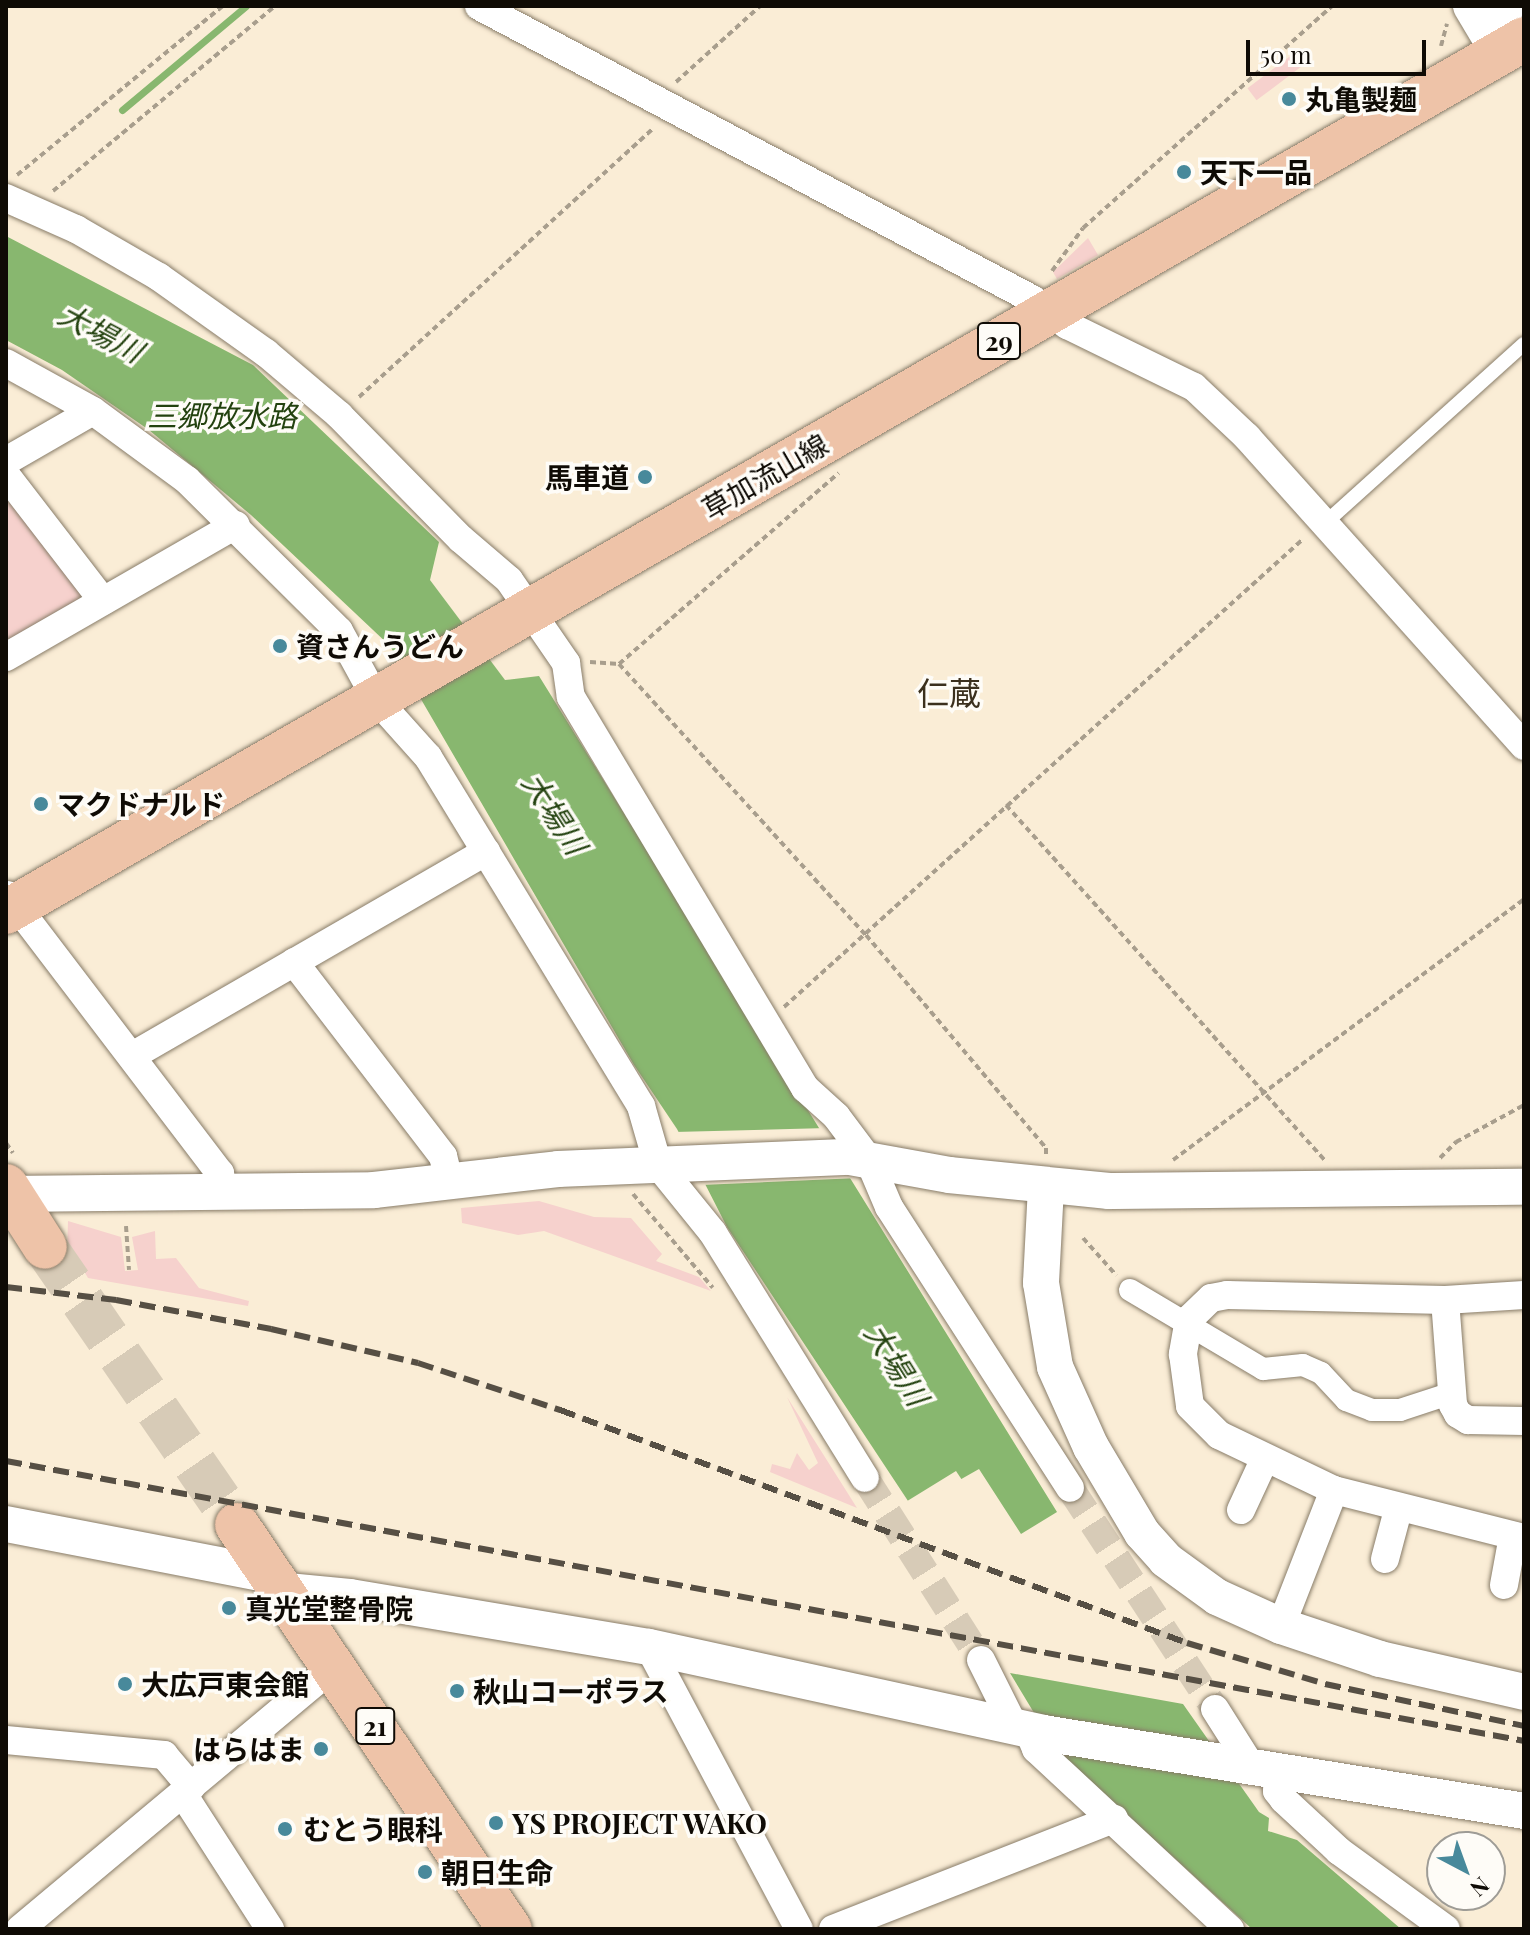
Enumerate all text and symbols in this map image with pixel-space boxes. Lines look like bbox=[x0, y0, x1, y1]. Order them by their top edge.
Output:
scale bar bbox=[1250, 24, 1430, 74]
text: 50 m bbox=[1260, 38, 1312, 70]
place label: 丸亀製麺 bbox=[1305, 82, 1417, 116]
marker: 丸亀製麺 bbox=[1280, 90, 1298, 108]
place label: 天下一品 bbox=[1200, 155, 1312, 189]
marker: 天下一品 bbox=[1175, 163, 1193, 181]
water label: 大場川 bbox=[53, 295, 149, 369]
road number: 29 bbox=[977, 319, 1021, 363]
water label: 三郷放水路 bbox=[147, 397, 297, 433]
street label: 草加流山線 bbox=[696, 426, 834, 526]
place label: 馬車道 bbox=[545, 460, 629, 494]
marker: 馬車道 bbox=[636, 468, 654, 486]
place label: 資さんうどん bbox=[296, 629, 464, 663]
marker: 資さんうどん bbox=[271, 637, 289, 655]
district label: 仁蔵 bbox=[917, 673, 981, 711]
water label: 大場川 bbox=[515, 765, 595, 861]
place label: マクドナルド bbox=[57, 787, 225, 821]
marker: マクドナルド bbox=[32, 795, 50, 813]
water label: 大場川 bbox=[858, 1316, 936, 1412]
place label: 真光堂整骨院 bbox=[245, 1591, 413, 1625]
marker: 真光堂整骨院 bbox=[220, 1599, 238, 1617]
place label: 大広戸東会館 bbox=[141, 1667, 309, 1701]
place label: 秋山コーポラス bbox=[473, 1674, 669, 1708]
marker: 大広戸東会館 bbox=[116, 1675, 134, 1693]
marker: 秋山コーポラス bbox=[448, 1682, 466, 1700]
road number: 21 bbox=[355, 1704, 395, 1748]
place label: はらはま bbox=[193, 1732, 305, 1766]
marker: はらはま bbox=[312, 1740, 330, 1758]
place label: YS PROJECT WAKO bbox=[512, 1806, 769, 1840]
place label: むとう眼科 bbox=[303, 1812, 443, 1846]
marker: YS PROJECT WAKO bbox=[487, 1814, 505, 1832]
marker: むとう眼科 bbox=[274, 1818, 296, 1840]
north arrow bbox=[1426, 1831, 1506, 1911]
place label: 朝日生命 bbox=[441, 1855, 553, 1889]
marker: 朝日生命 bbox=[416, 1863, 434, 1881]
text: N bbox=[1465, 1871, 1496, 1904]

